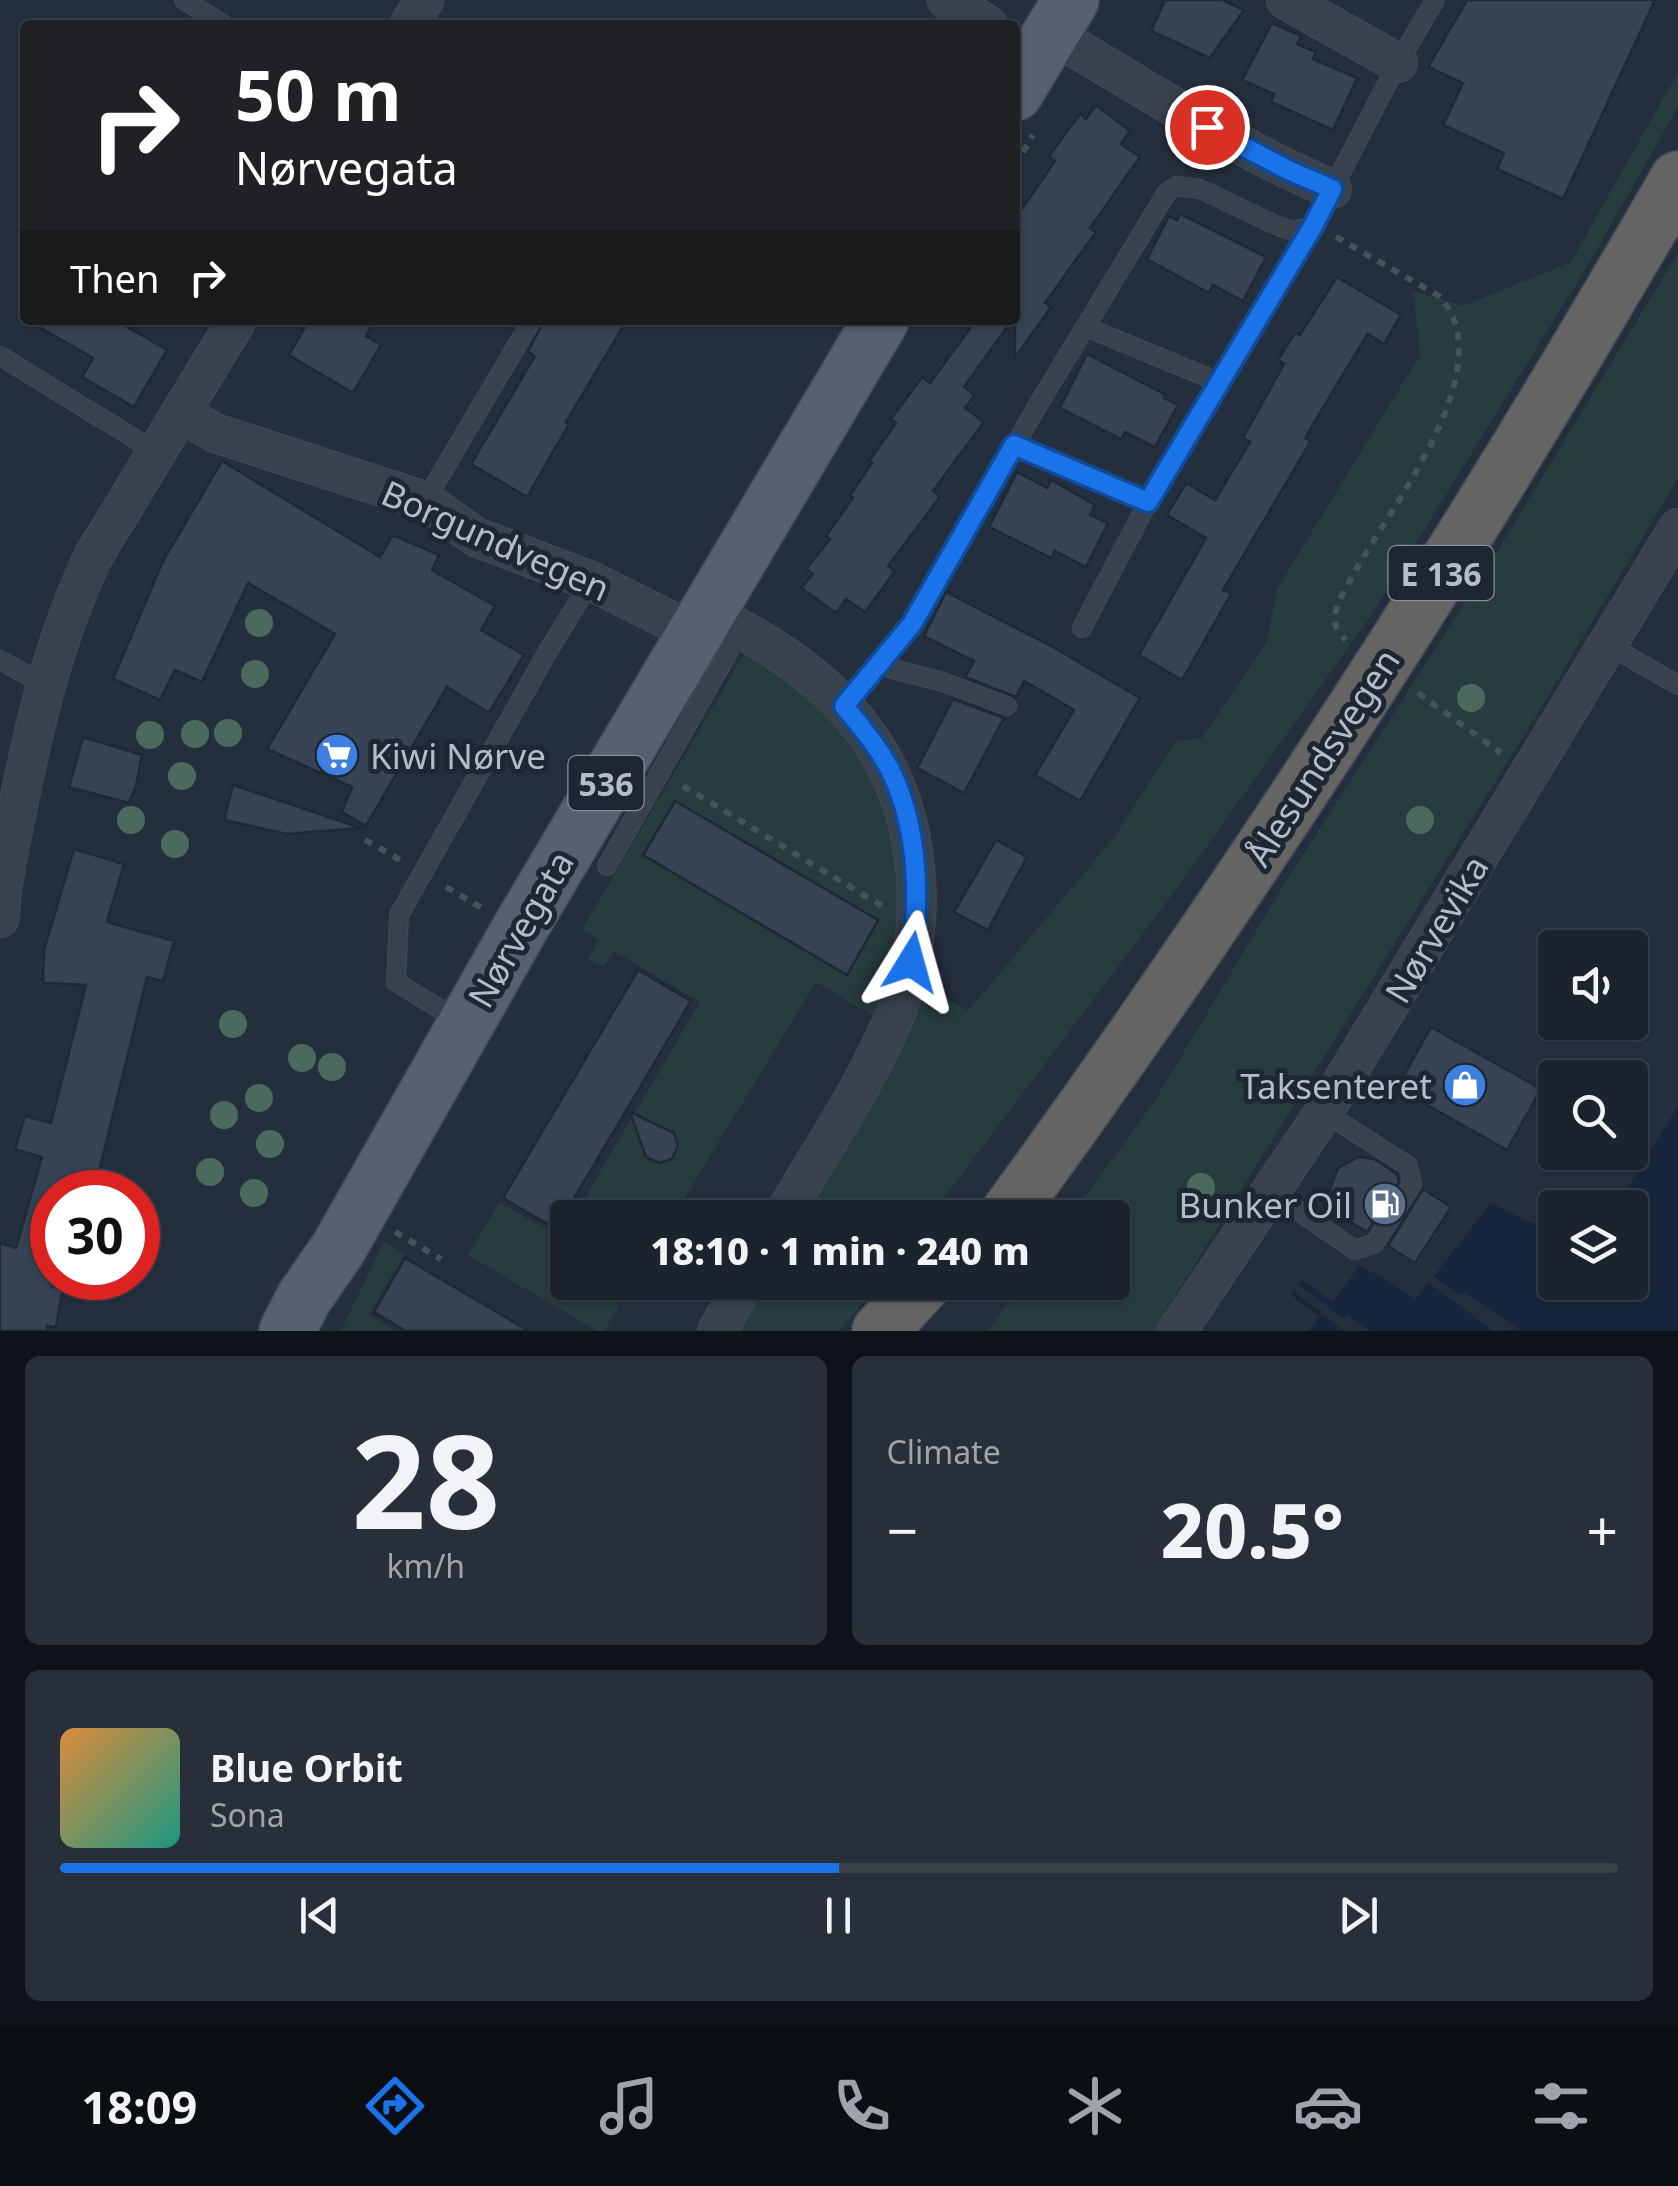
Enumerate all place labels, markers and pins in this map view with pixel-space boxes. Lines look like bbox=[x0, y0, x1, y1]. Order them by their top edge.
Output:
pin bbox=[1165, 85, 1250, 170]
supermarket icon: Kiwi Nørve bbox=[314, 732, 360, 778]
place label: Kiwi Nørve bbox=[370, 732, 546, 779]
place label: Taksenteret bbox=[1240, 1062, 1432, 1109]
shop icon: Taksenteret bbox=[1442, 1062, 1488, 1108]
place label: Bunker Oil bbox=[1179, 1181, 1352, 1228]
fuel station icon: Bunker Oil bbox=[1362, 1181, 1408, 1227]

